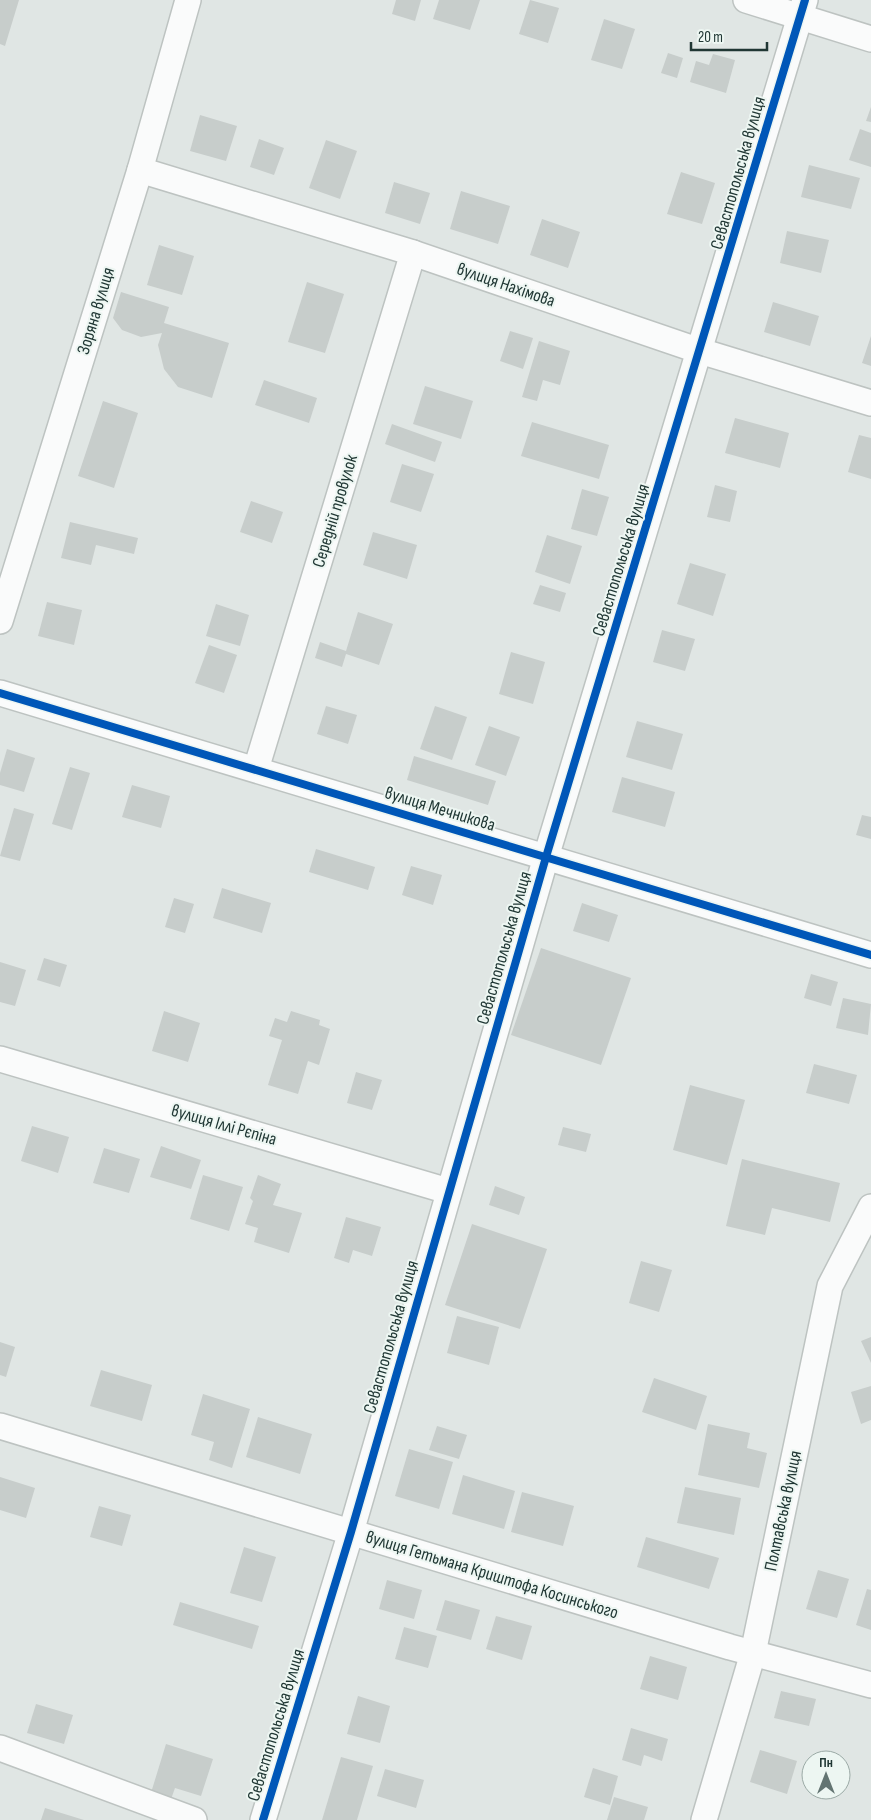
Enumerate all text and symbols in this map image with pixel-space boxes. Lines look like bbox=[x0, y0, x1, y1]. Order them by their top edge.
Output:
scale bar bbox=[691, 20, 767, 52]
text: 20 m bbox=[698, 28, 723, 47]
street label: Севастопольська вулиця bbox=[706, 94, 770, 252]
street label: вулиця Нахімова bbox=[454, 258, 558, 312]
street label: Зоряна вулиця bbox=[73, 265, 119, 357]
street label: Середній провулок bbox=[308, 452, 362, 570]
street label: Севастопольська вулиця bbox=[588, 481, 654, 639]
street label: вулиця Мечникова bbox=[382, 782, 498, 836]
street label: Севастопольська вулиця bbox=[472, 869, 536, 1027]
street label: вулиця Іллі Рєпіна bbox=[169, 1100, 279, 1150]
street label: Севастопольська вулиця bbox=[359, 1258, 423, 1416]
street label: Полтавська вулиця bbox=[760, 1449, 806, 1573]
street label: вулиця Гетьмана Криштофа Косинського bbox=[363, 1527, 621, 1623]
street label: Севастопольська вулиця bbox=[243, 1646, 309, 1804]
north arrow bbox=[801, 1750, 851, 1800]
text: Пн bbox=[819, 1754, 833, 1771]

